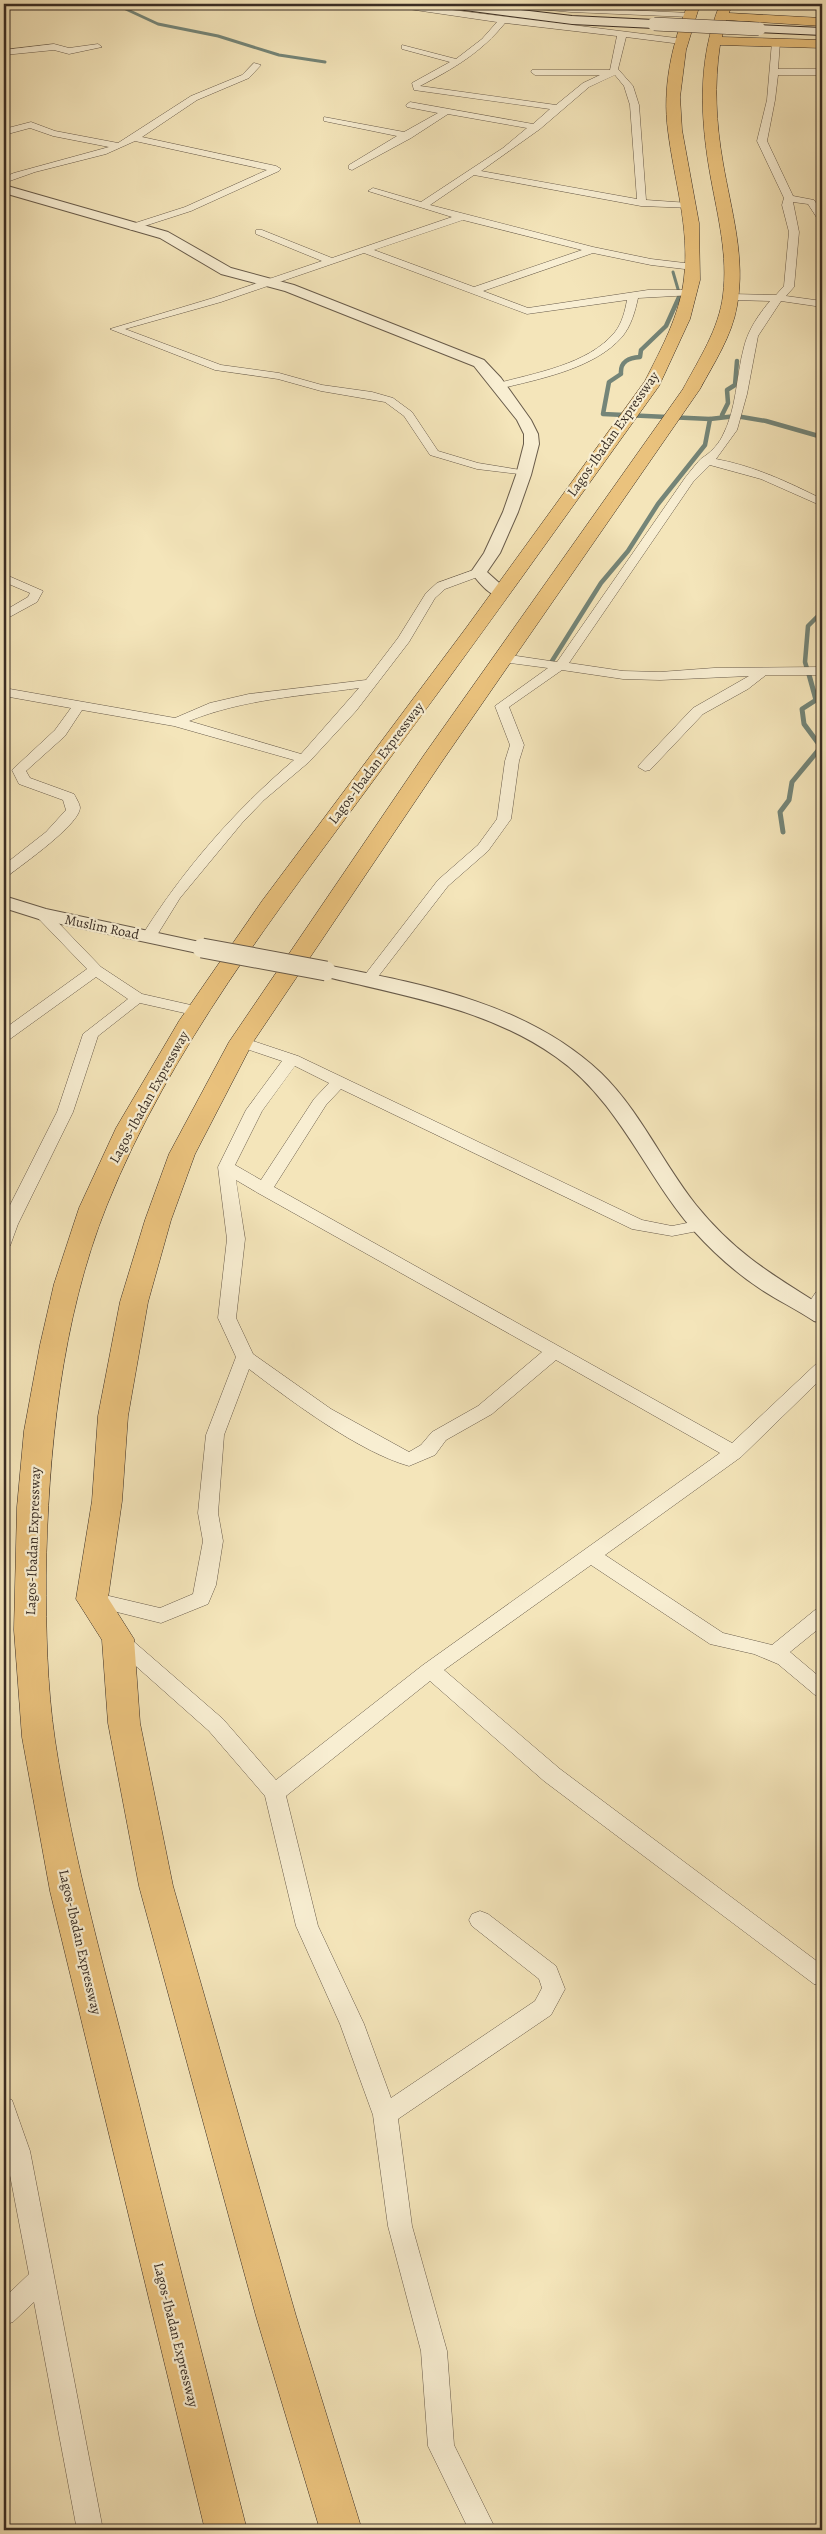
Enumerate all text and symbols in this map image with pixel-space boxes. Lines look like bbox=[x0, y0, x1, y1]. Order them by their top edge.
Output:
street label: Lagos-Ibadan Expressway bbox=[563, 367, 664, 500]
street label: Lagos-Ibadan Expressway bbox=[324, 697, 429, 828]
street label: Muslim Road bbox=[63, 910, 141, 944]
street label: Lagos-Ibadan Expressway bbox=[105, 1027, 194, 1167]
street label: Lagos-Ibadan Expressway bbox=[21, 1466, 45, 1616]
street label: Lagos-Ibadan Expressway bbox=[54, 1868, 106, 2017]
street label: Lagos-Ibadan Expressway bbox=[149, 2261, 203, 2410]

